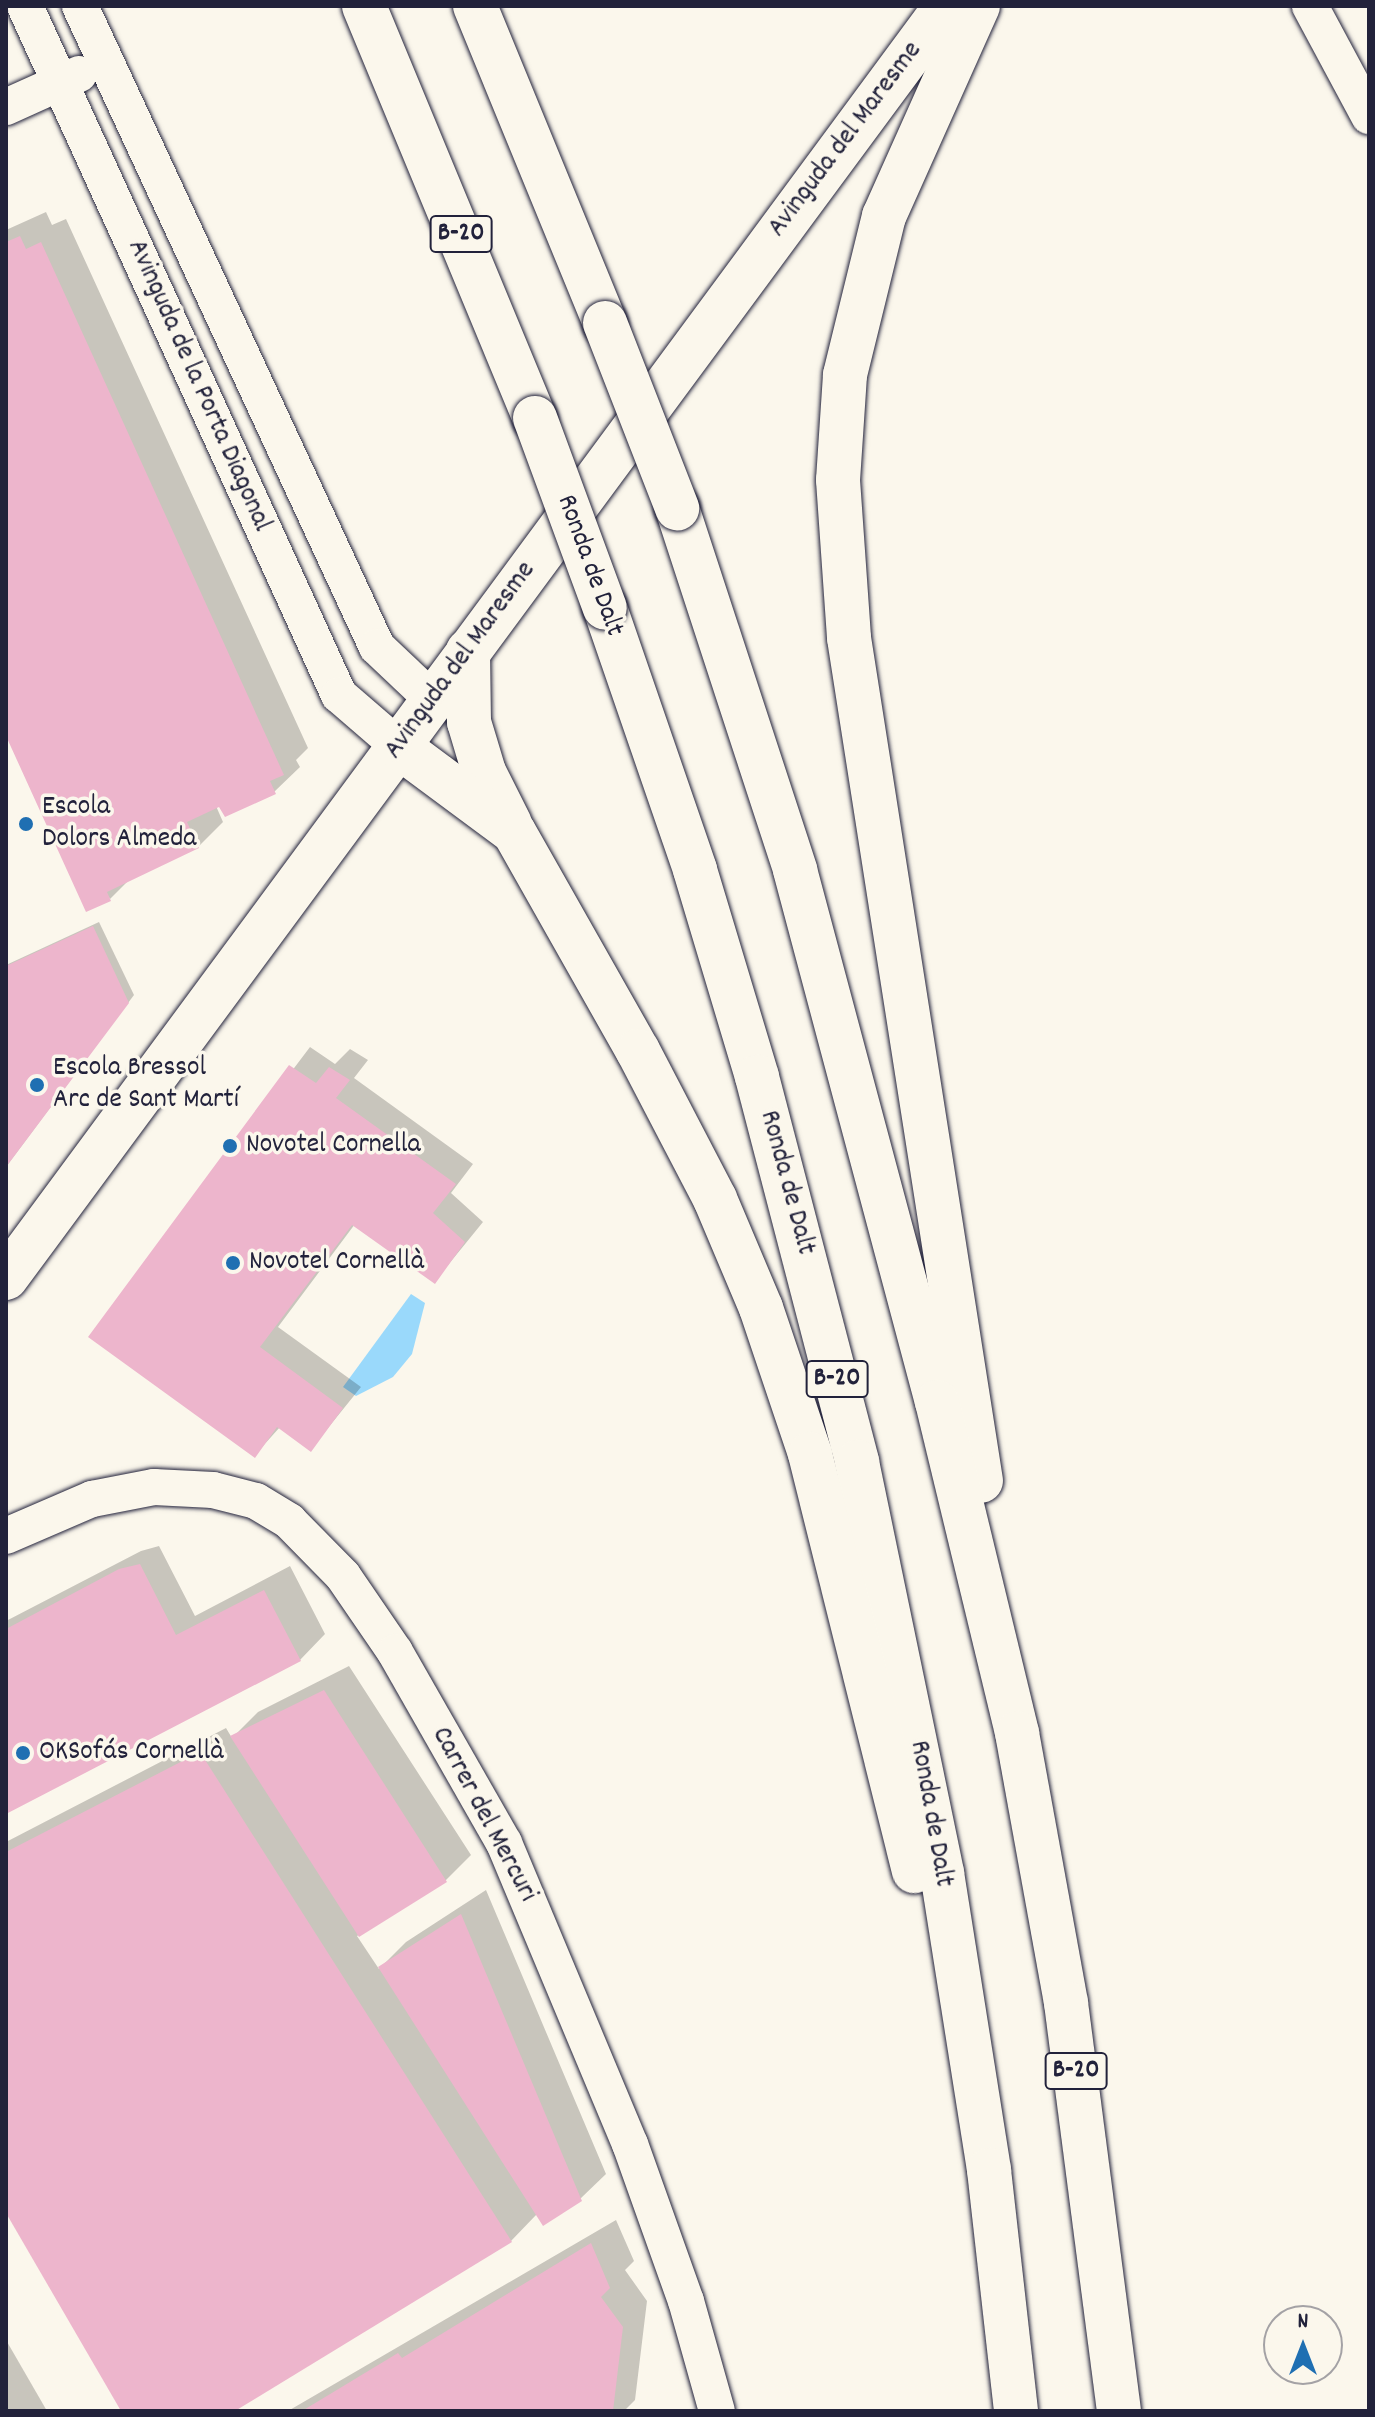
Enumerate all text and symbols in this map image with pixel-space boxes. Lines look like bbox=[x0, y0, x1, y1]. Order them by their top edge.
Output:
street label: Avinguda del Maresme bbox=[762, 36, 930, 244]
road number: B-20 bbox=[429, 212, 493, 256]
street label: Avinguda de la Porta Diagonal bbox=[118, 235, 278, 537]
street label: Ronda de Dalt bbox=[548, 491, 630, 641]
street label: Avinguda del Maresme bbox=[378, 556, 544, 766]
place label: Escola Dolors Almeda bbox=[42, 791, 196, 857]
marker: Escola Dolors Almeda bbox=[17, 815, 35, 833]
place label: Escola Bressol Arc de Sant Martí bbox=[53, 1052, 239, 1118]
marker: Escola Bressol Arc de Sant Martí bbox=[28, 1076, 46, 1094]
street label: Ronda de Dalt bbox=[751, 1107, 821, 1259]
place label: Novotel Cornella bbox=[246, 1129, 421, 1163]
marker: Novotel Cornella bbox=[221, 1137, 239, 1155]
place label: Novotel Cornellà bbox=[249, 1246, 424, 1280]
marker: Novotel Cornellà bbox=[224, 1254, 242, 1272]
road number: B-20 bbox=[805, 1357, 869, 1401]
street label: Carrer del Mercuri bbox=[423, 1722, 543, 1908]
place label: OKSofás Cornellà bbox=[39, 1736, 224, 1770]
street label: Ronda de Dalt bbox=[901, 1738, 959, 1890]
marker: OKSofás Cornellà bbox=[14, 1744, 32, 1762]
road number: B-20 bbox=[1044, 2049, 1108, 2093]
north arrow bbox=[1263, 2305, 1343, 2385]
text: N bbox=[1298, 2307, 1308, 2338]

